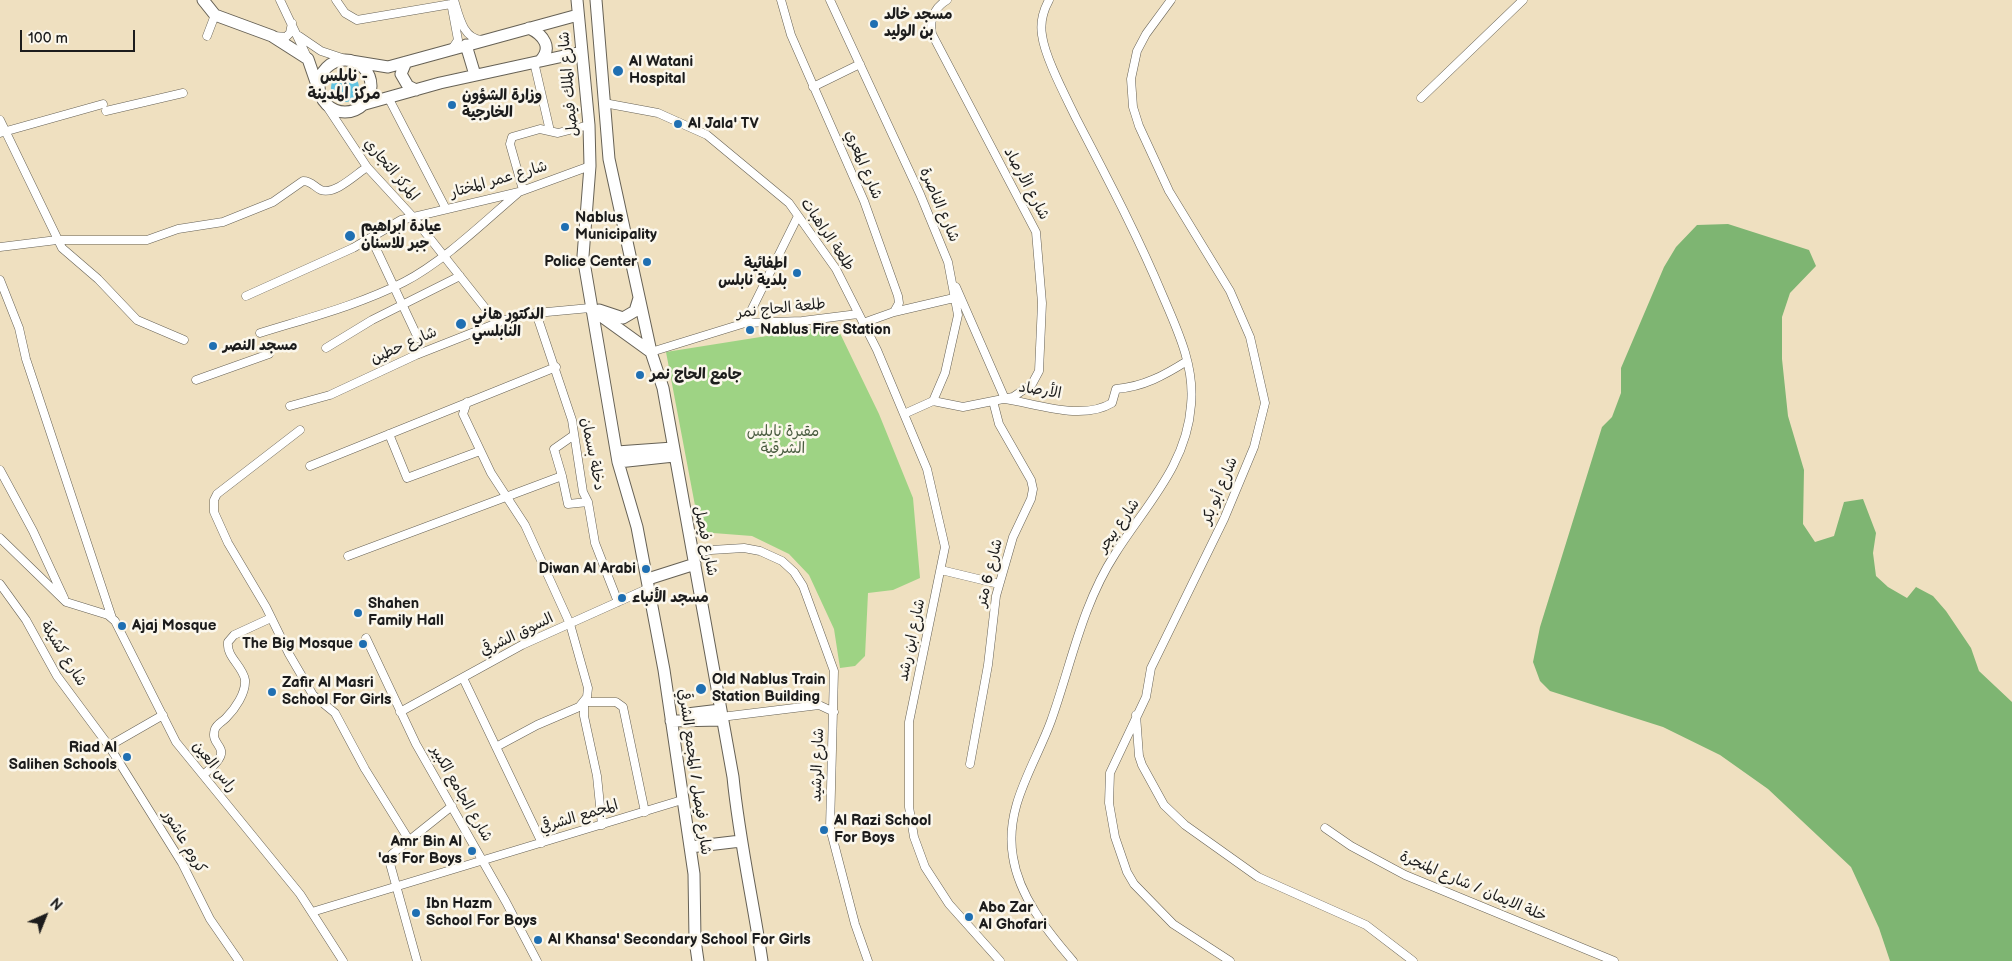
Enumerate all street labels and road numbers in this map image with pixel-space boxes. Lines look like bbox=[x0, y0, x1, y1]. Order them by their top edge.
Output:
street label: شارع الملك فيصل bbox=[555, 31, 583, 137]
street label: شارع المعري bbox=[840, 128, 886, 202]
street label: المركز التجاري bbox=[360, 135, 422, 205]
street label: شارع الأرصاد bbox=[999, 145, 1053, 223]
street label: شارع عمر المختار bbox=[448, 158, 550, 202]
street label: شارع الناصرة bbox=[915, 165, 963, 245]
street label: طلعة الراهبات bbox=[796, 195, 858, 275]
street label: طلعة الحاج نمر bbox=[736, 295, 826, 323]
street label: شارع حطين bbox=[368, 323, 440, 369]
street label: الأرصاد bbox=[1017, 379, 1063, 403]
street label: دخلة بسمان bbox=[576, 416, 608, 492]
street label: شارع أبو بكر bbox=[1198, 455, 1242, 527]
street label: شارع بيجر bbox=[1094, 496, 1144, 556]
street label: شارع فيصل bbox=[689, 504, 721, 578]
street label: شارع 6 متر bbox=[973, 537, 1007, 609]
street label: شارع ابن رشد bbox=[895, 597, 929, 683]
street label: السوق الشرقي bbox=[477, 609, 557, 661]
street label: شارع كشيكة bbox=[36, 618, 90, 690]
street label: شارع فيصل / المجمع الشرقي bbox=[673, 688, 715, 856]
street label: شارع الرشيد bbox=[808, 728, 828, 802]
street label: راس العين bbox=[188, 738, 240, 796]
street label: شارع الجامع الكبير bbox=[426, 743, 496, 845]
street label: المجمع الشرقي bbox=[537, 796, 621, 838]
street label: كروم عاشور bbox=[158, 807, 210, 877]
street label: خلة الايمان / شارع المنجرة bbox=[1397, 848, 1549, 926]

